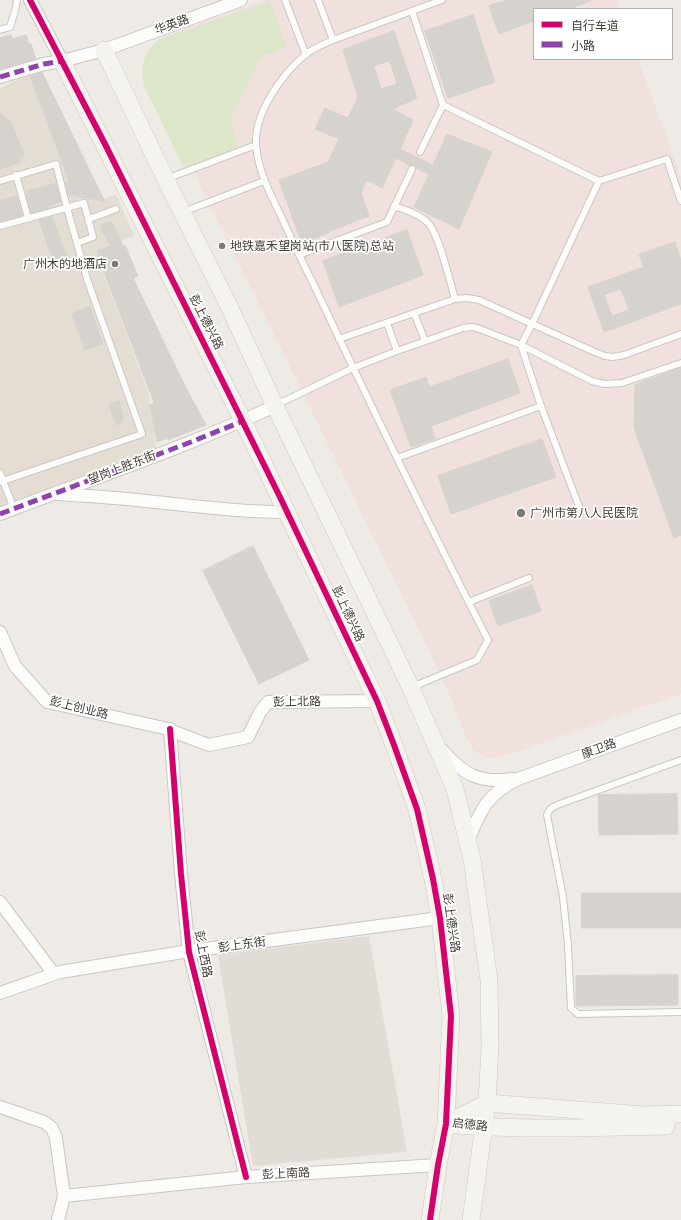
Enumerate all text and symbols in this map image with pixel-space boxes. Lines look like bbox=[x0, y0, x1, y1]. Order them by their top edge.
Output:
legend bbox=[533, 8, 673, 60]
street label: 华英路 bbox=[153, 12, 191, 38]
text: 自行车道 bbox=[571, 18, 619, 33]
text: 小路 bbox=[571, 38, 595, 53]
place label: 地铁嘉禾望岗站(市八医院)总站 bbox=[230, 239, 394, 253]
marker: 地铁嘉禾望岗站(市八医院)总站 bbox=[217, 241, 227, 251]
place label: 广州木的地酒店 bbox=[23, 257, 107, 271]
marker: 广州木的地酒店 bbox=[110, 259, 120, 269]
street label: 彭上德兴路 bbox=[186, 292, 226, 352]
street label: 望岗上胜东街 bbox=[86, 448, 158, 488]
place label: 广州市第八人民医院 bbox=[530, 506, 638, 520]
marker: 广州市第八人民医院 bbox=[515, 507, 527, 519]
street label: 彭上德兴路 bbox=[329, 584, 367, 644]
street label: 彭上创业路 bbox=[48, 694, 110, 722]
street label: 彭上北路 bbox=[273, 694, 321, 710]
street label: 康卫路 bbox=[580, 736, 618, 762]
street label: 彭上德兴路 bbox=[440, 892, 462, 954]
street label: 彭上西路 bbox=[191, 929, 215, 979]
street label: 彭上东街 bbox=[217, 935, 267, 955]
street label: 启德路 bbox=[451, 1116, 489, 1134]
street label: 彭上南路 bbox=[262, 1166, 310, 1182]

